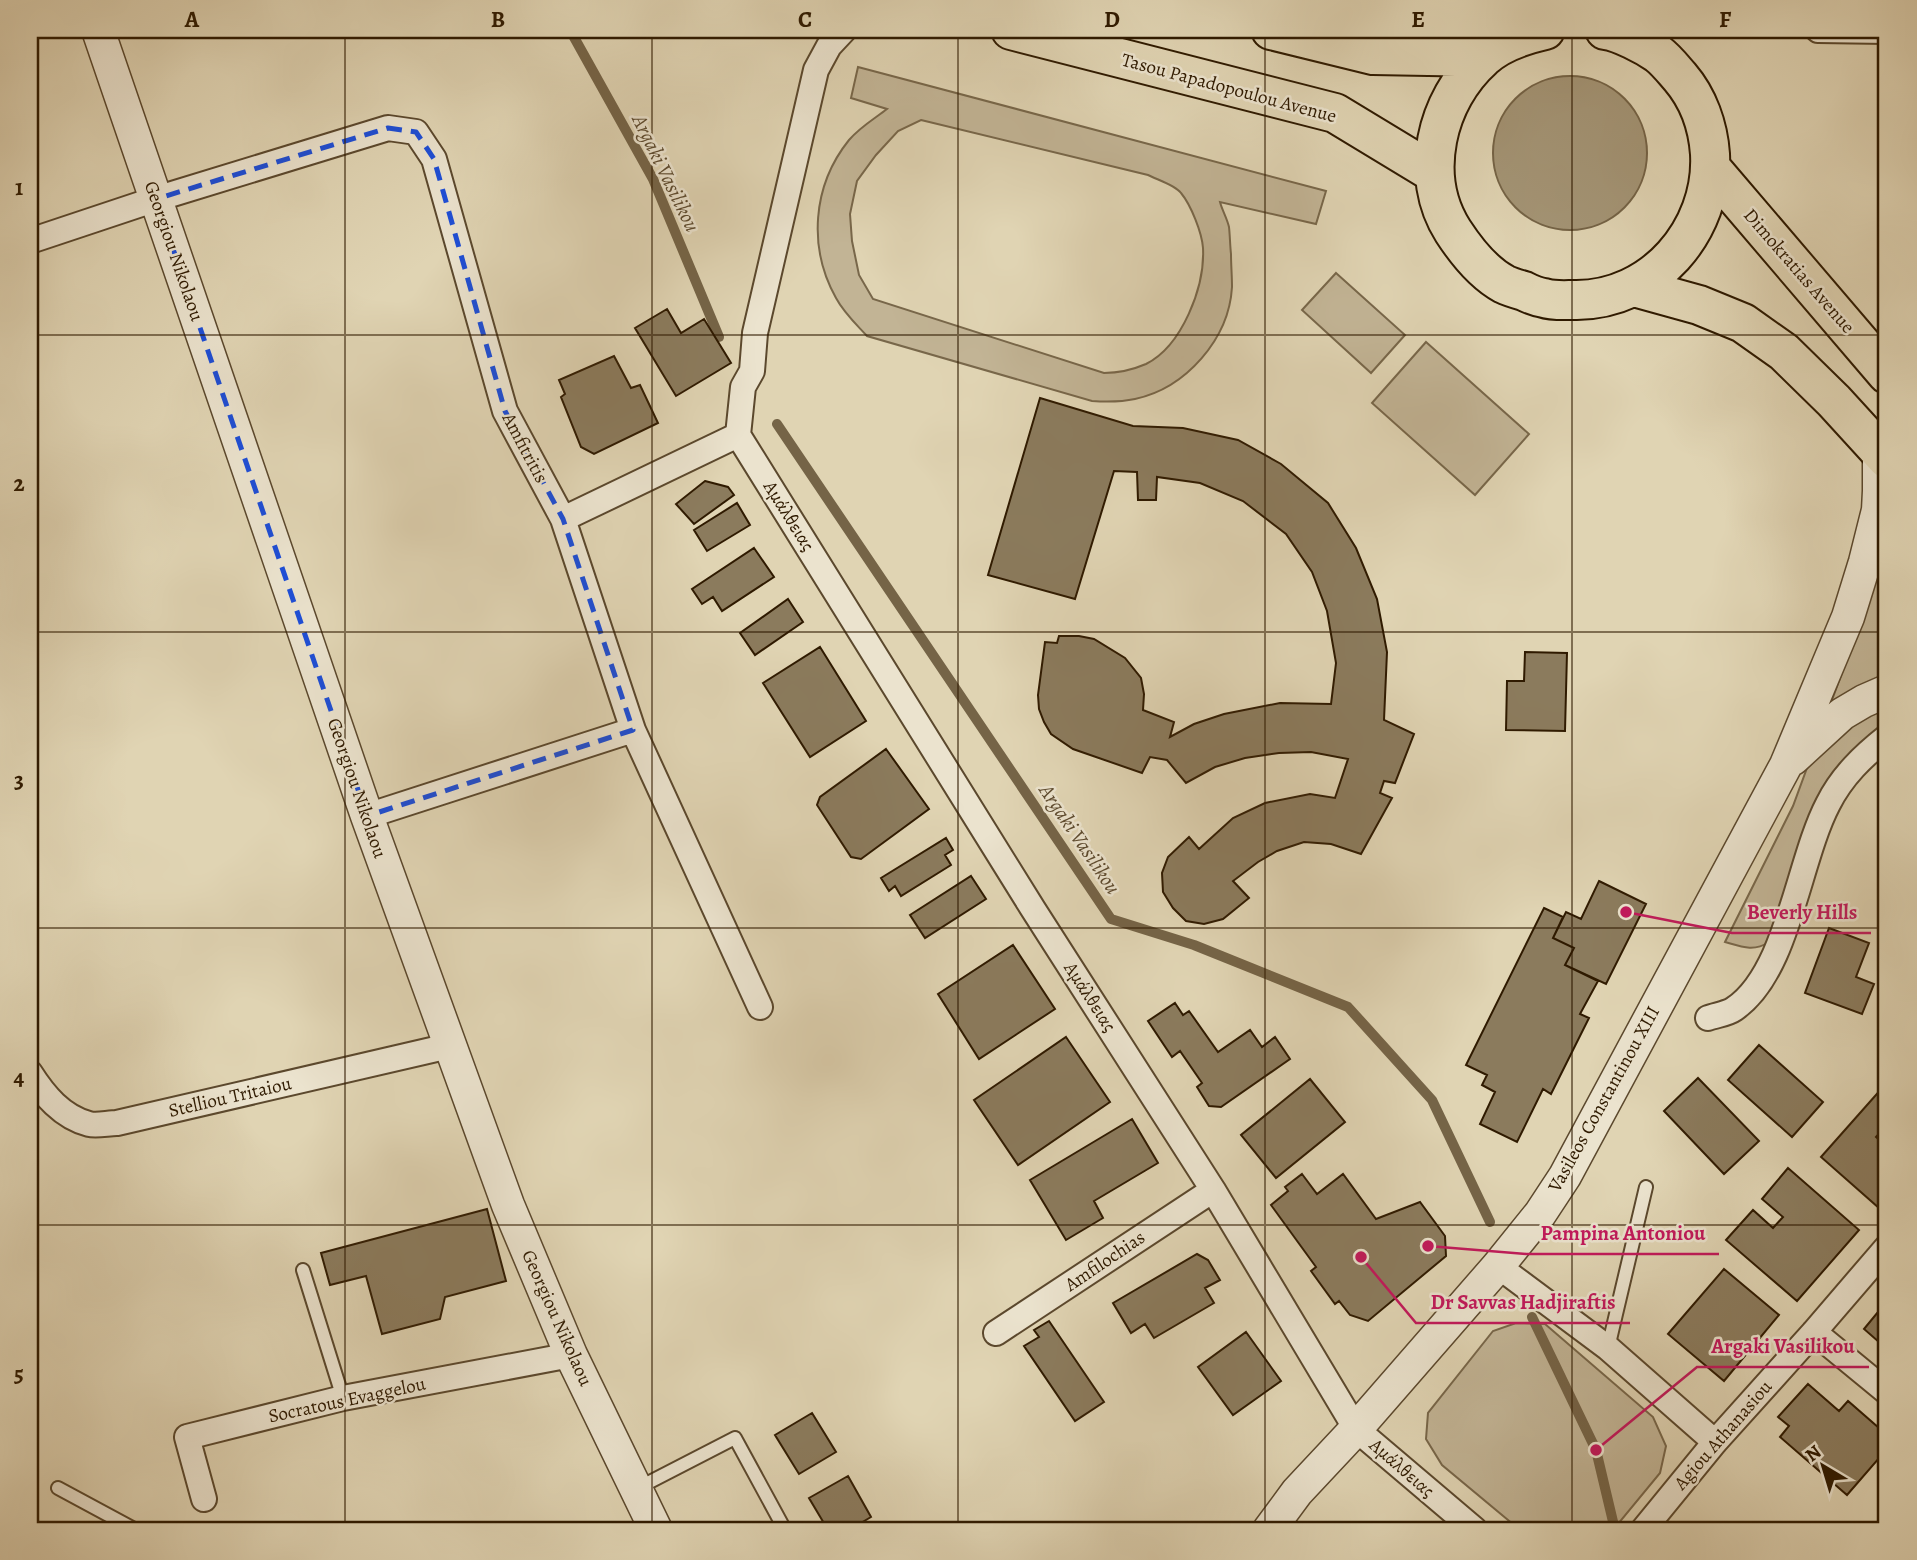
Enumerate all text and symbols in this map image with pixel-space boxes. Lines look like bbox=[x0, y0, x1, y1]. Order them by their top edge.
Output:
text: A bbox=[184, 4, 200, 35]
text: B bbox=[491, 4, 505, 35]
text: C bbox=[798, 4, 812, 35]
text: D bbox=[1104, 4, 1120, 35]
text: E bbox=[1411, 4, 1425, 35]
text: F bbox=[1719, 4, 1732, 35]
street label: Tasou Papadopoulou Avenue bbox=[1119, 47, 1339, 129]
water label: Argaki Vasilikou bbox=[625, 109, 707, 236]
text: 1 bbox=[15, 172, 23, 203]
street label: Georgiou Nikolaou bbox=[138, 178, 210, 325]
street label: Dimokratias Avenue bbox=[1737, 203, 1861, 339]
street label: Amfitritis bbox=[495, 408, 554, 488]
text: 2 bbox=[13, 468, 25, 499]
street label: Αμάλθειας bbox=[757, 475, 821, 556]
street label: Georgiou Nikolaou bbox=[321, 715, 393, 862]
text: 3 bbox=[14, 765, 24, 796]
water label: Argaki Vasilikou bbox=[1032, 777, 1127, 900]
callout: Beverly Hills bbox=[1732, 891, 1871, 933]
text: Beverly Hills bbox=[1747, 898, 1857, 926]
street label: Αμάλθειας bbox=[1057, 956, 1122, 1037]
street label: Vasileos Constantinou XIII bbox=[1541, 1001, 1666, 1198]
text: 4 bbox=[14, 1062, 25, 1093]
street label: Stelliou Tritaiou bbox=[166, 1070, 295, 1124]
callout: Pampina Antoniou bbox=[1526, 1212, 1719, 1254]
text: Pampina Antoniou bbox=[1541, 1219, 1706, 1247]
street label: Amfilochias bbox=[1059, 1225, 1150, 1298]
street label: Georgiou Nikolaou bbox=[515, 1246, 599, 1391]
callout: Dr Savvas Hadjiraftis bbox=[1416, 1281, 1630, 1323]
text: Dr Savvas Hadjiraftis bbox=[1430, 1288, 1616, 1316]
callout: Argaki Vasilikou bbox=[1697, 1325, 1869, 1367]
text: Argaki Vasilikou bbox=[1710, 1332, 1855, 1360]
text: 5 bbox=[14, 1358, 24, 1389]
street label: Socratous Evaggelou bbox=[266, 1370, 429, 1429]
street label: Agiou Athanasiou bbox=[1667, 1374, 1778, 1496]
north arrow bbox=[1787, 1430, 1857, 1500]
street label: Αμάλθειας bbox=[1363, 1432, 1440, 1504]
text: N bbox=[1800, 1439, 1827, 1468]

